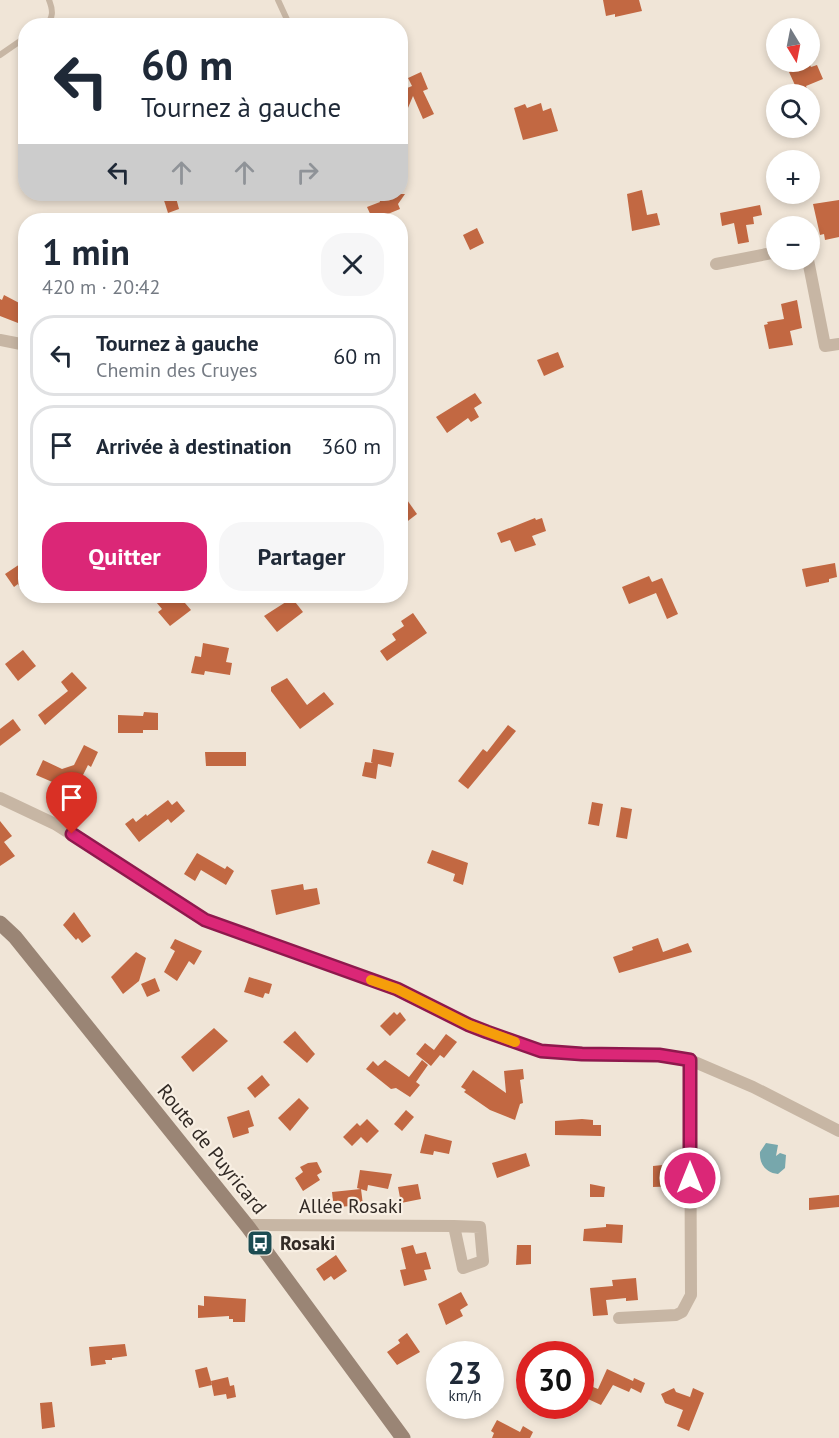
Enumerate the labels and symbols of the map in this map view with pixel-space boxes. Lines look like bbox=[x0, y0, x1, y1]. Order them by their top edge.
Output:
north arrow bbox=[766, 18, 820, 72]
pin bbox=[46, 772, 97, 834]
street label: Route de Puyricard bbox=[152, 1079, 272, 1219]
position arrow bbox=[658, 1146, 722, 1210]
street label: Allée Rosaki bbox=[299, 1193, 403, 1219]
bus stop icon: Rosaki bbox=[245, 1228, 275, 1258]
place label: Rosaki bbox=[280, 1230, 335, 1256]
speed limit sign: 30 bbox=[516, 1341, 594, 1419]

